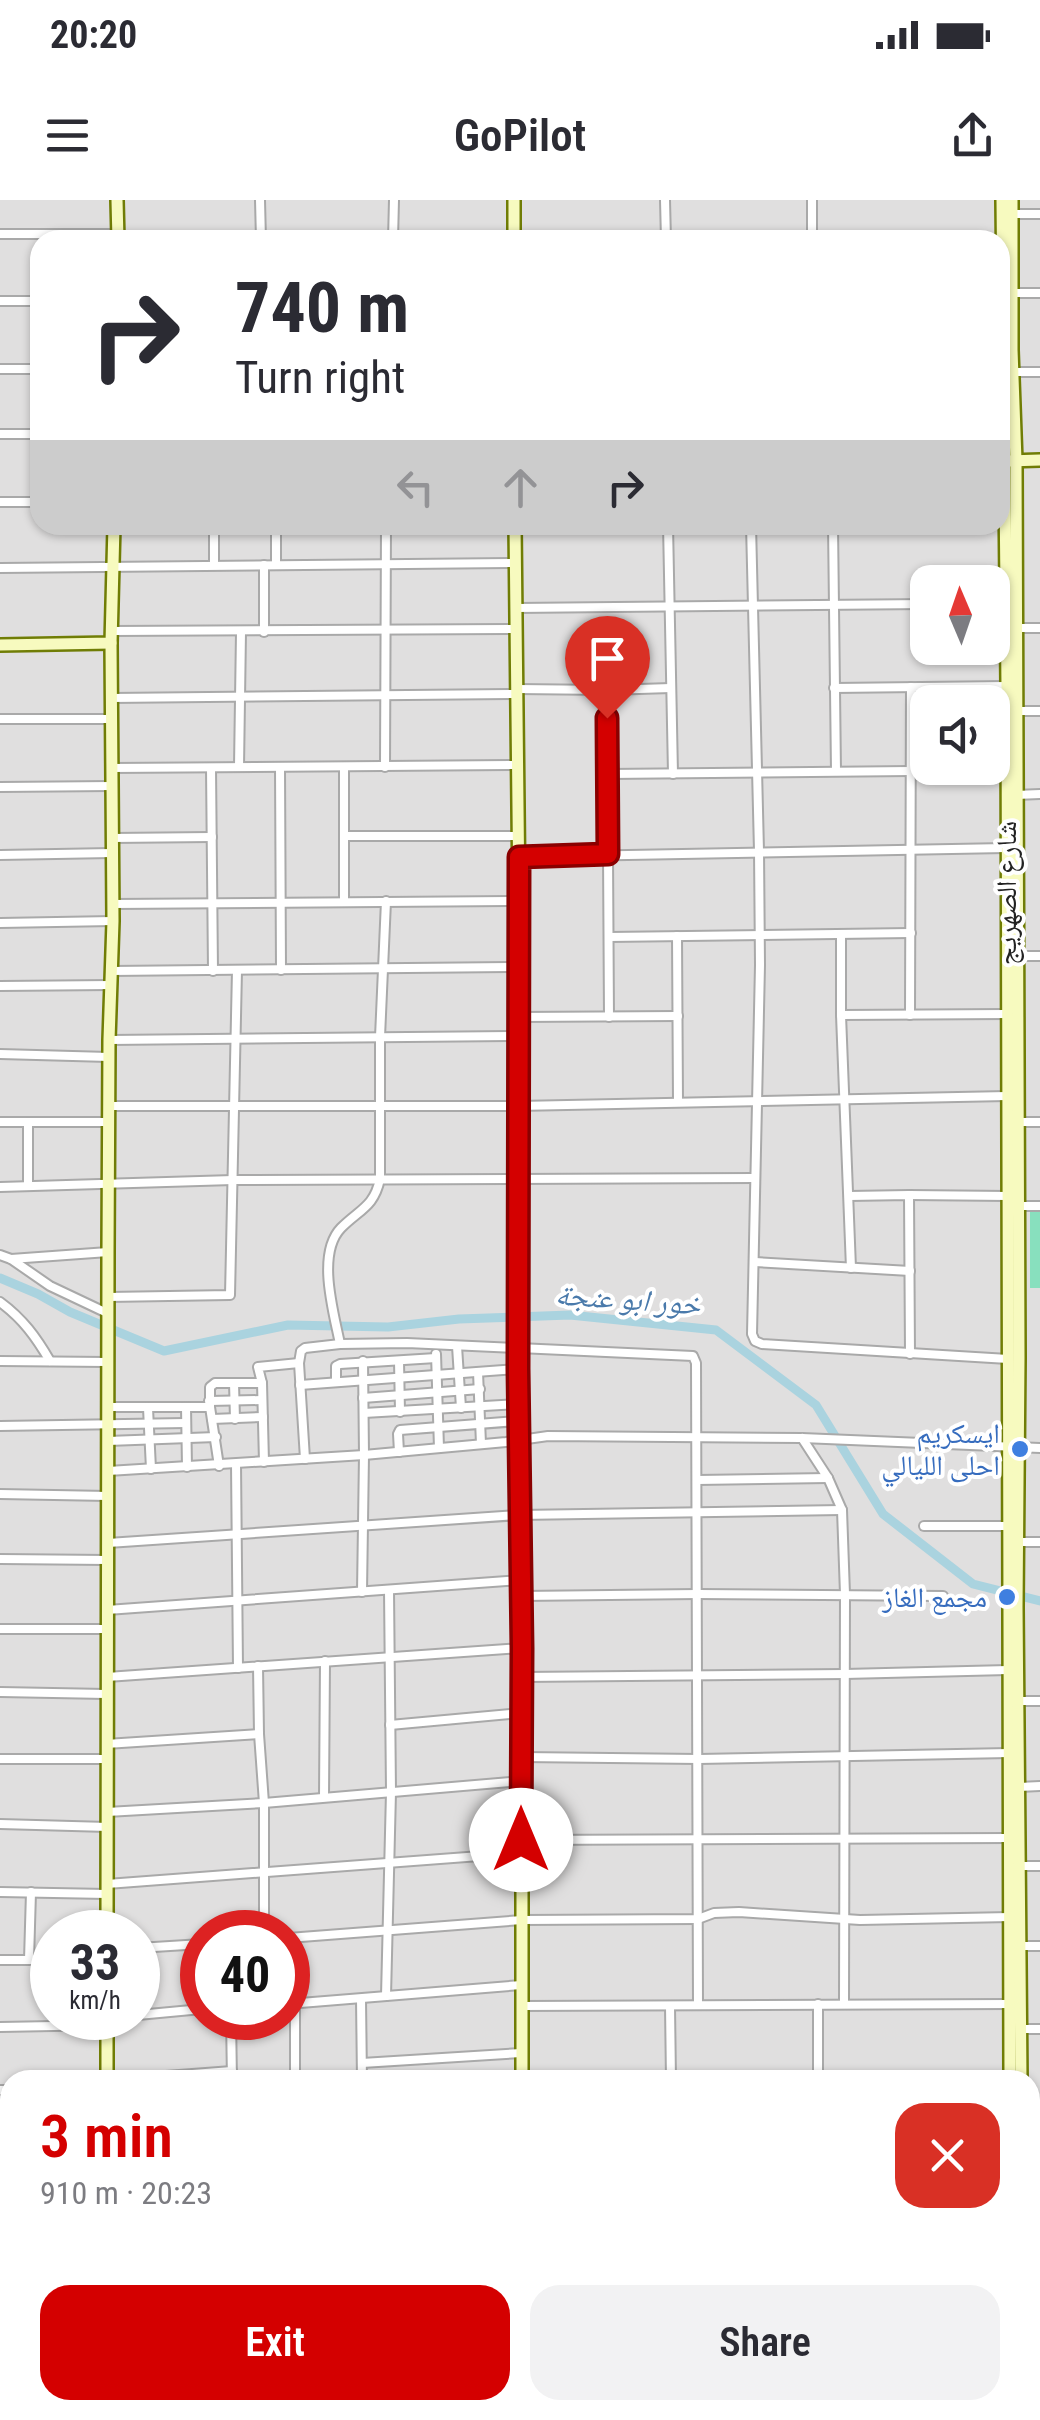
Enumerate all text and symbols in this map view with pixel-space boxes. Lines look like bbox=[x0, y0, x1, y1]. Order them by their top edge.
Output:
text: 20:20 bbox=[50, 13, 137, 57]
icon: menu bbox=[40, 108, 95, 163]
icon: share bbox=[945, 108, 1000, 163]
text: GoPilot bbox=[454, 109, 586, 162]
text: 740 m bbox=[235, 267, 409, 349]
icon: right bbox=[70, 270, 200, 400]
text: Turn right bbox=[235, 351, 405, 404]
icon: left bbox=[388, 460, 443, 515]
icon: ahead bbox=[493, 460, 548, 515]
icon: right bbox=[598, 460, 653, 515]
north arrow bbox=[910, 565, 1010, 665]
map controls bbox=[910, 565, 1010, 785]
pin bbox=[565, 616, 650, 719]
icon: arrive bbox=[580, 631, 635, 686]
button: sound bbox=[910, 685, 1010, 785]
street label: شارع الصهريج bbox=[990, 821, 1024, 965]
water label: خور ابو عنجة bbox=[554, 1276, 703, 1322]
place label: ايسكريم احلى الليالي bbox=[881, 1417, 1000, 1488]
marker: ايسكريم احلى الليالي bbox=[1009, 1438, 1031, 1460]
place label: مجمع الغاز bbox=[881, 1581, 987, 1615]
marker: مجمع الغاز bbox=[996, 1586, 1018, 1608]
position arrow bbox=[469, 1788, 573, 1892]
speed limit sign: 40 bbox=[180, 1910, 310, 2040]
text: 33 bbox=[70, 1934, 120, 1992]
text: km/h bbox=[69, 1986, 121, 2015]
text: 3 min bbox=[40, 2101, 173, 2172]
button: close bbox=[895, 2103, 1000, 2208]
text: 910 m · 20:23 bbox=[40, 2174, 212, 2212]
button: Exit bbox=[40, 2285, 510, 2400]
button: Share bbox=[530, 2285, 1000, 2400]

